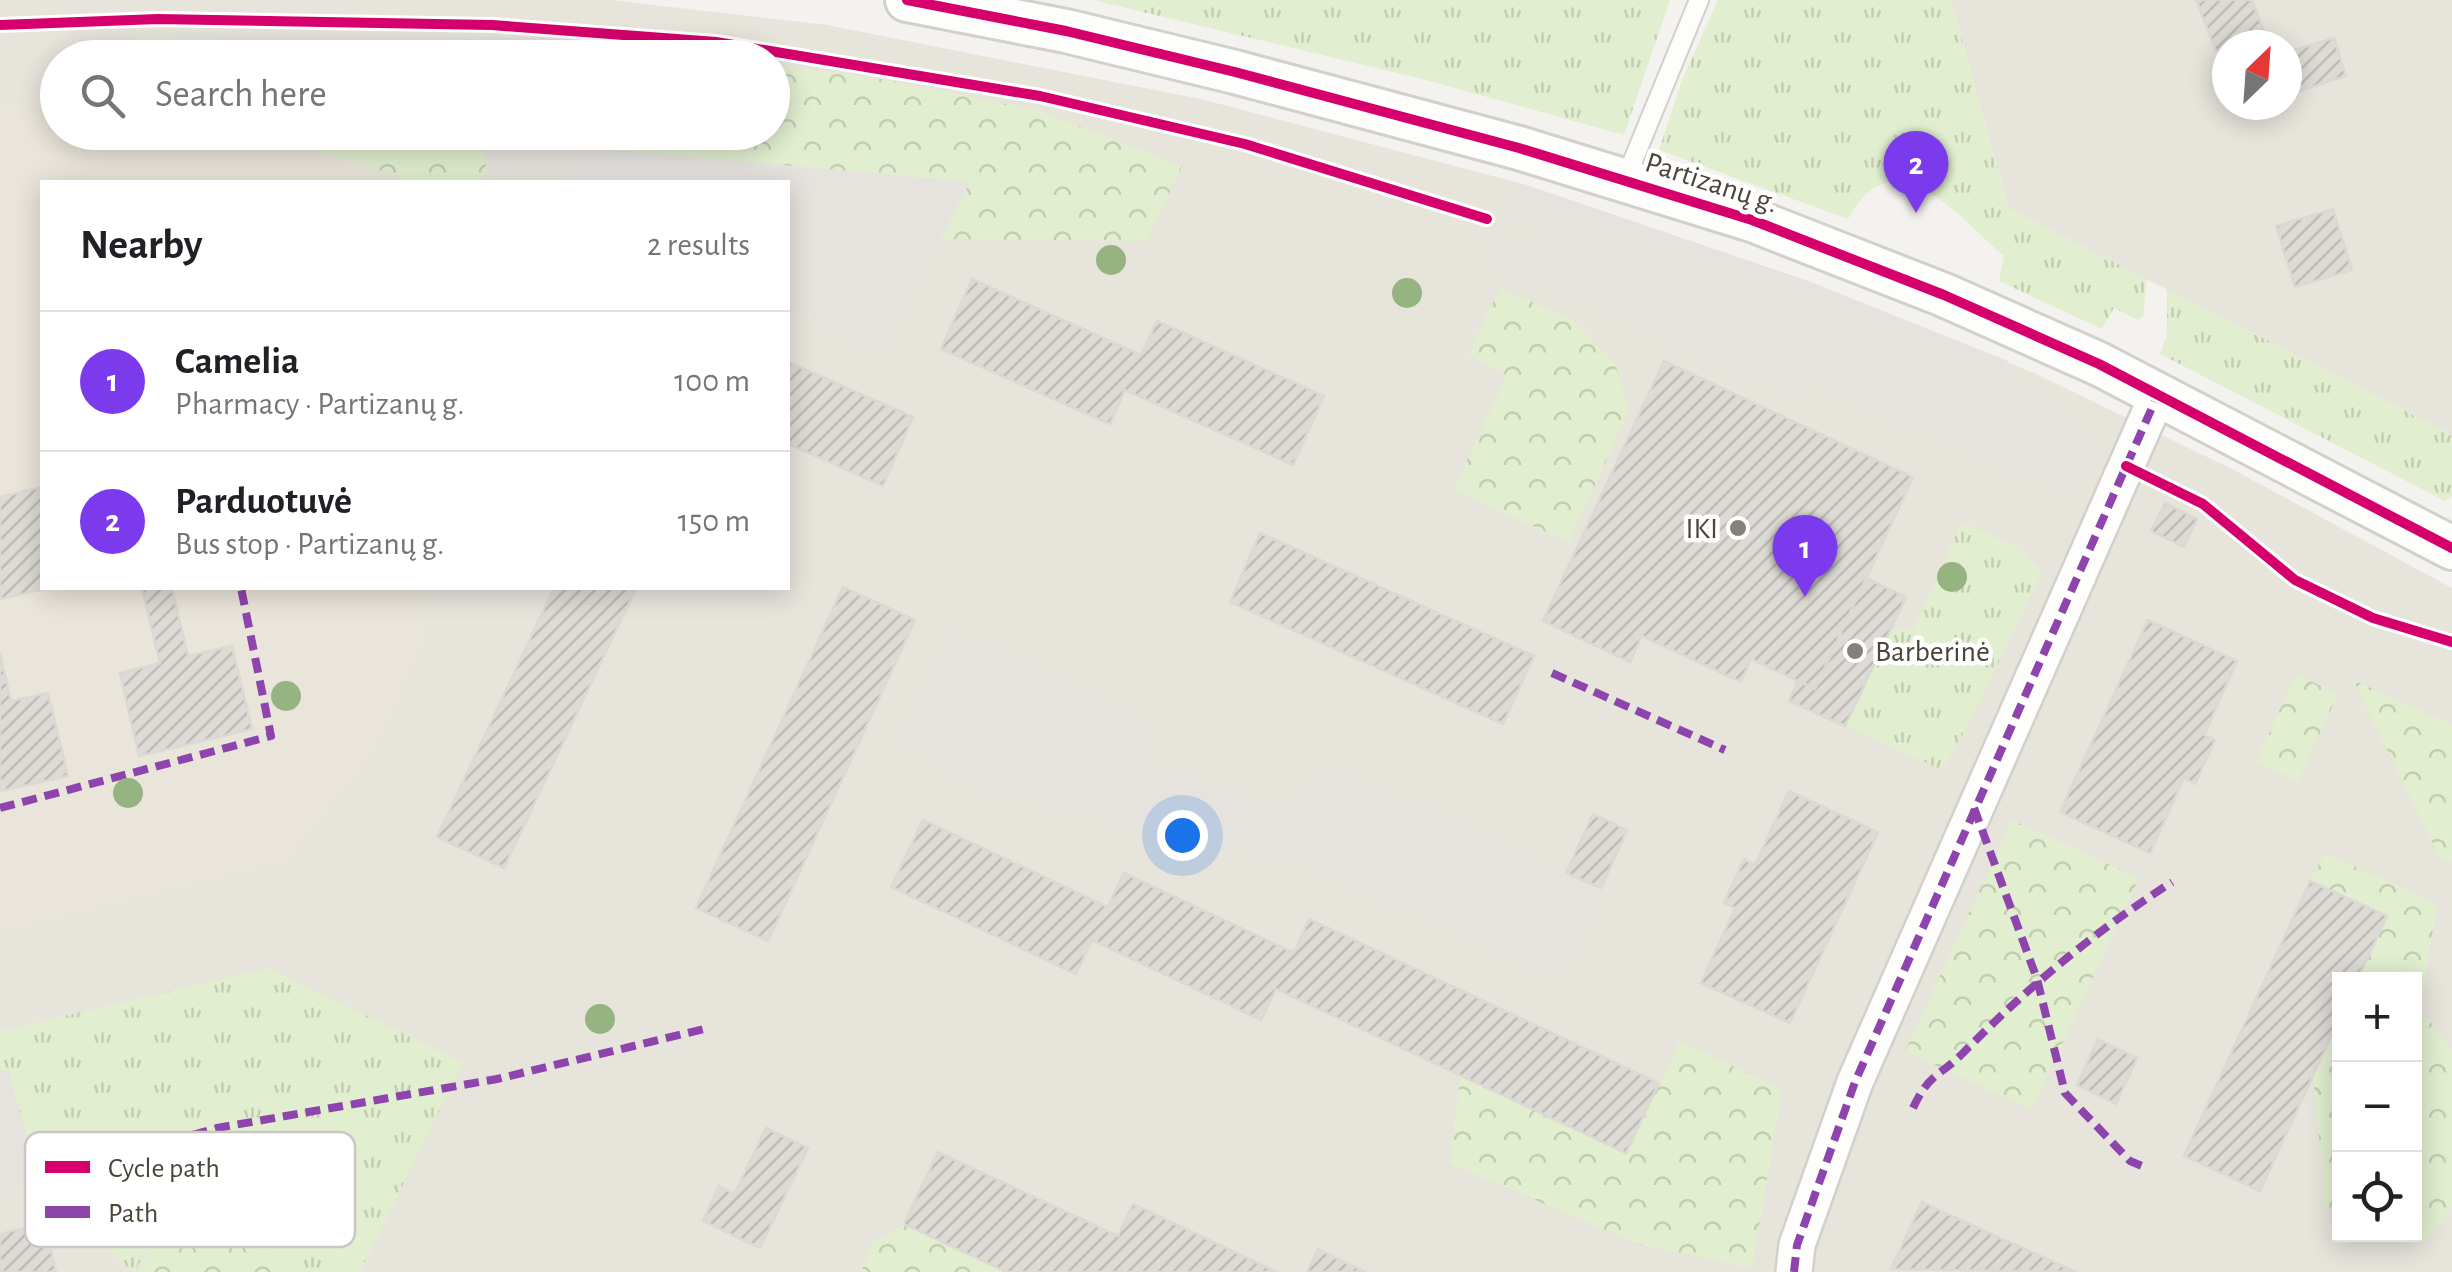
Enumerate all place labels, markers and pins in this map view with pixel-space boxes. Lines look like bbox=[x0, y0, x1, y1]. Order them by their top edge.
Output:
pin: 2 bbox=[1884, 130, 1948, 213]
place label: IKI bbox=[1686, 514, 1718, 544]
pin: 1 bbox=[1772, 514, 1838, 597]
marker: IKI bbox=[1727, 517, 1749, 539]
place label: Barberinė bbox=[1875, 637, 1990, 667]
marker: Barberinė bbox=[1844, 640, 1866, 662]

